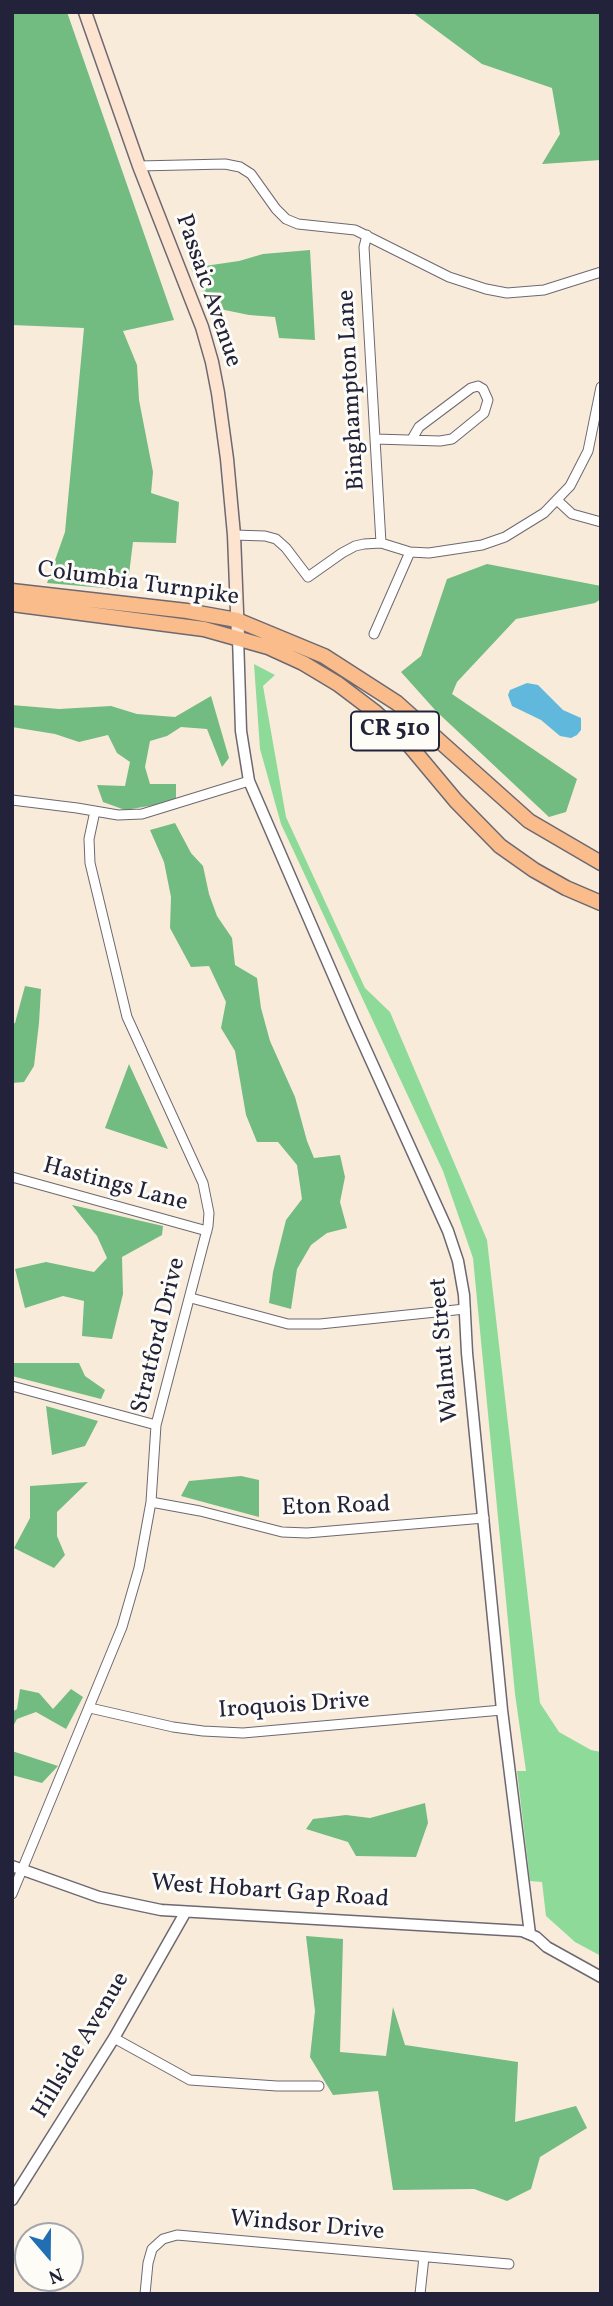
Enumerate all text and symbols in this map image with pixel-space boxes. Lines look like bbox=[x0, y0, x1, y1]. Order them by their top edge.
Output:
street label: Passaic Avenue bbox=[167, 211, 247, 371]
street label: Binghampton Lane bbox=[333, 289, 373, 491]
street label: Columbia Turnpike bbox=[35, 557, 241, 613]
road number: CR 510 bbox=[351, 712, 439, 750]
street label: Hastings Lane bbox=[39, 1153, 191, 1219]
street label: Stratford Drive bbox=[127, 1255, 193, 1417]
street label: Walnut Street bbox=[425, 1276, 467, 1424]
street label: Eton Road bbox=[281, 1492, 391, 1524]
street label: Iroquois Drive bbox=[217, 1687, 371, 1727]
street label: West Hobart Gap Road bbox=[150, 1870, 390, 1916]
street label: Hillside Avenue bbox=[27, 1968, 137, 2124]
street label: Windsor Drive bbox=[229, 2206, 385, 2248]
north arrow bbox=[14, 2222, 84, 2292]
text: N bbox=[45, 2260, 66, 2289]

